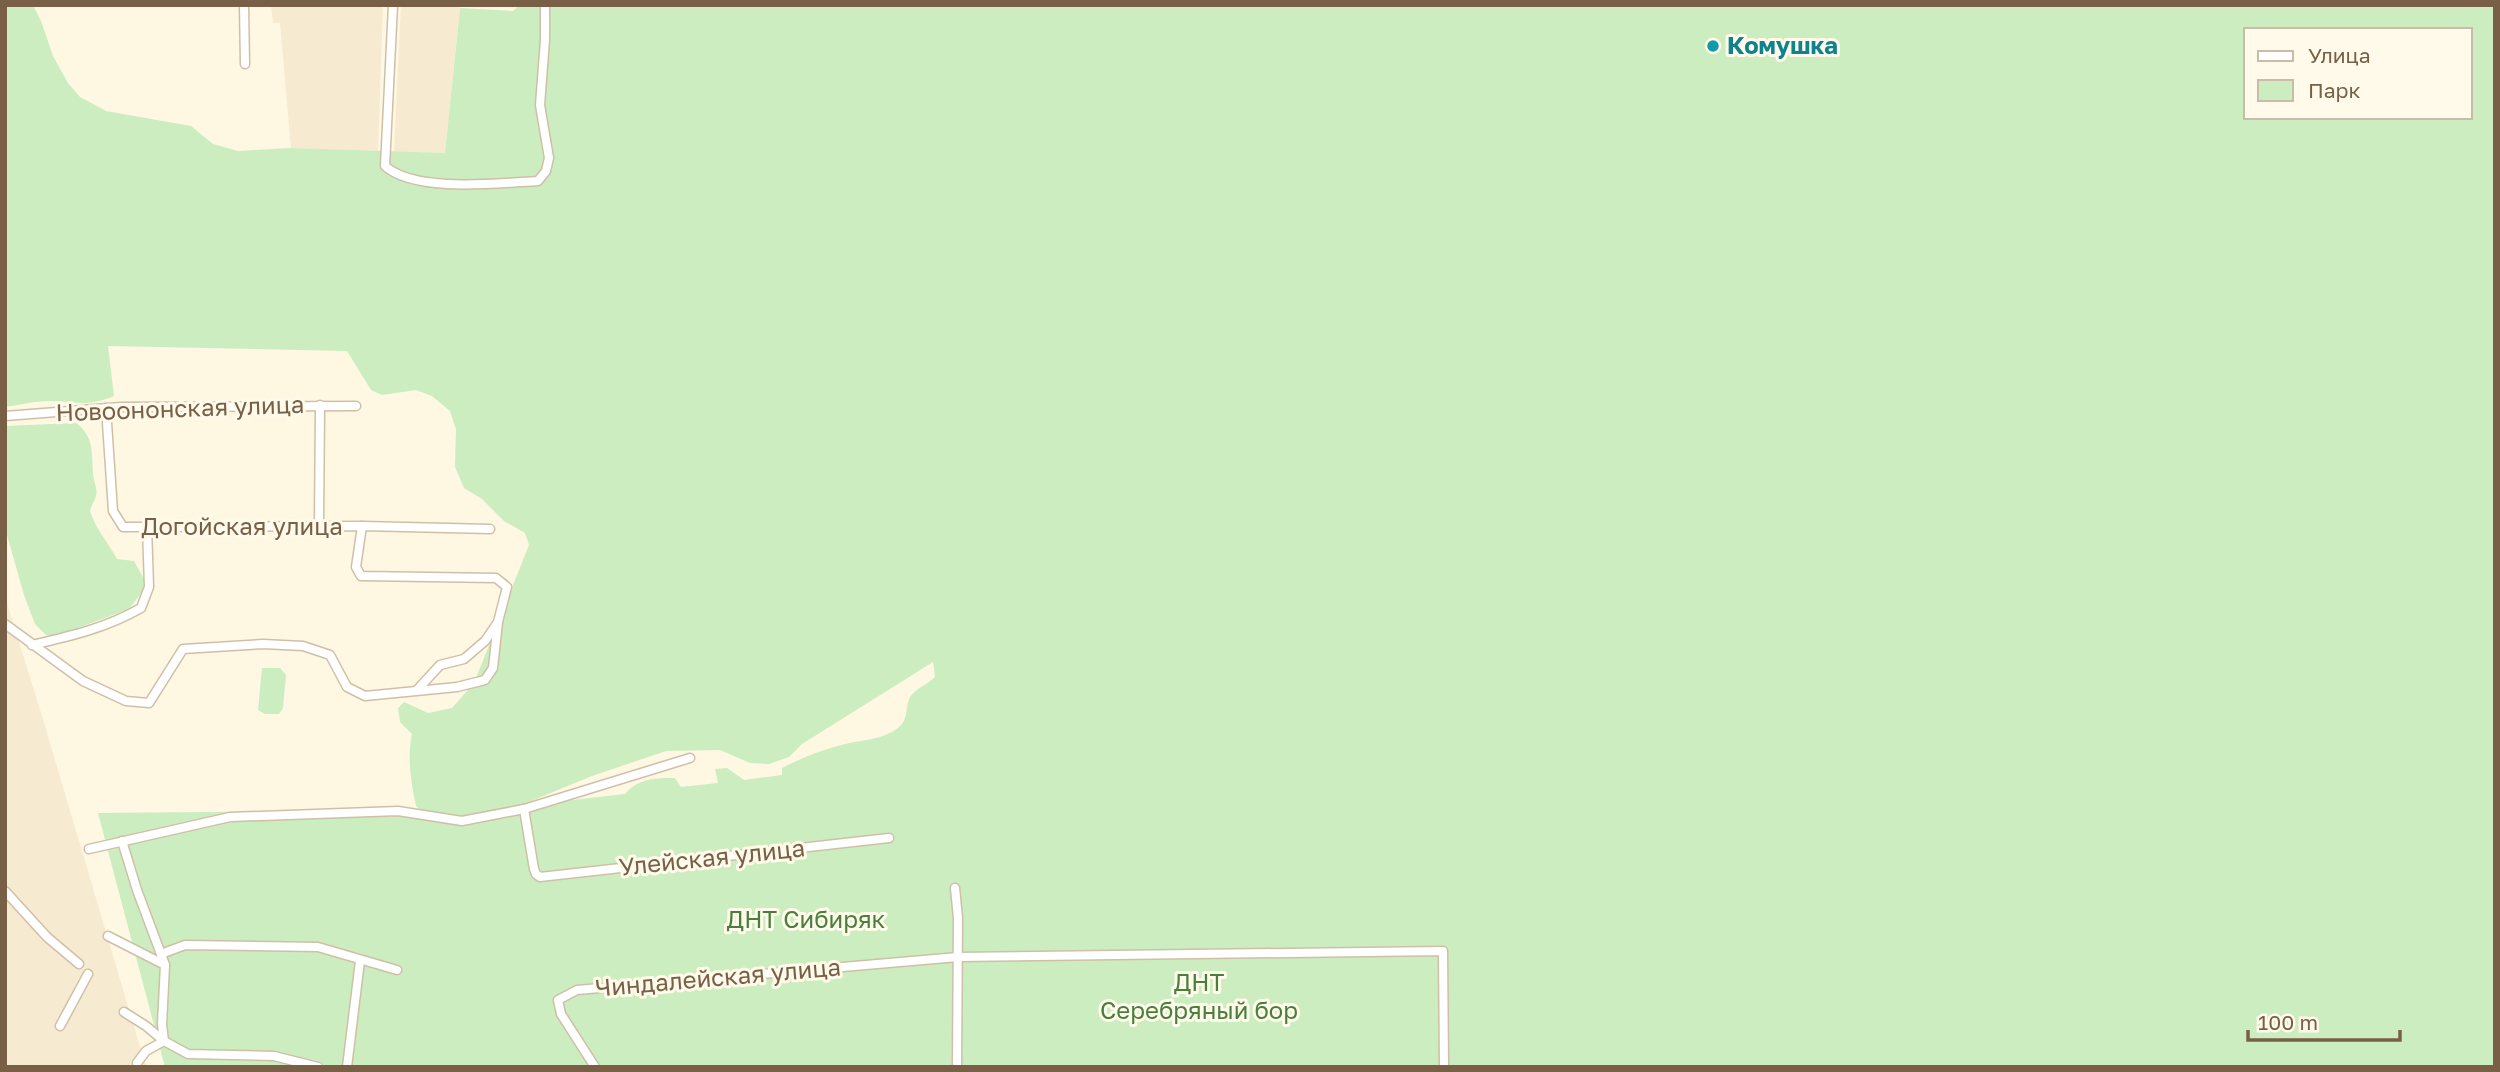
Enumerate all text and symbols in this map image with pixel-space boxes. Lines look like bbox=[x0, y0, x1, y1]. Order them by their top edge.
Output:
legend bbox=[2244, 28, 2472, 119]
place label: Комушка bbox=[1727, 30, 1838, 59]
marker: Комушка bbox=[1705, 38, 1721, 54]
text: Улица bbox=[2308, 42, 2371, 68]
text: Парк bbox=[2308, 77, 2361, 103]
street label: Новоононская улица bbox=[55, 389, 305, 426]
street label: Догойская улица bbox=[141, 511, 343, 540]
street label: Улейская улица bbox=[617, 832, 806, 881]
park label: ДНТ Сибиряк bbox=[727, 904, 886, 933]
street label: Чиндалейская улица bbox=[594, 951, 842, 1002]
park label: ДНТ Серебряный бор bbox=[1100, 967, 1298, 1024]
scale bar bbox=[2248, 998, 2400, 1042]
text: 100 m bbox=[2258, 1009, 2318, 1035]

